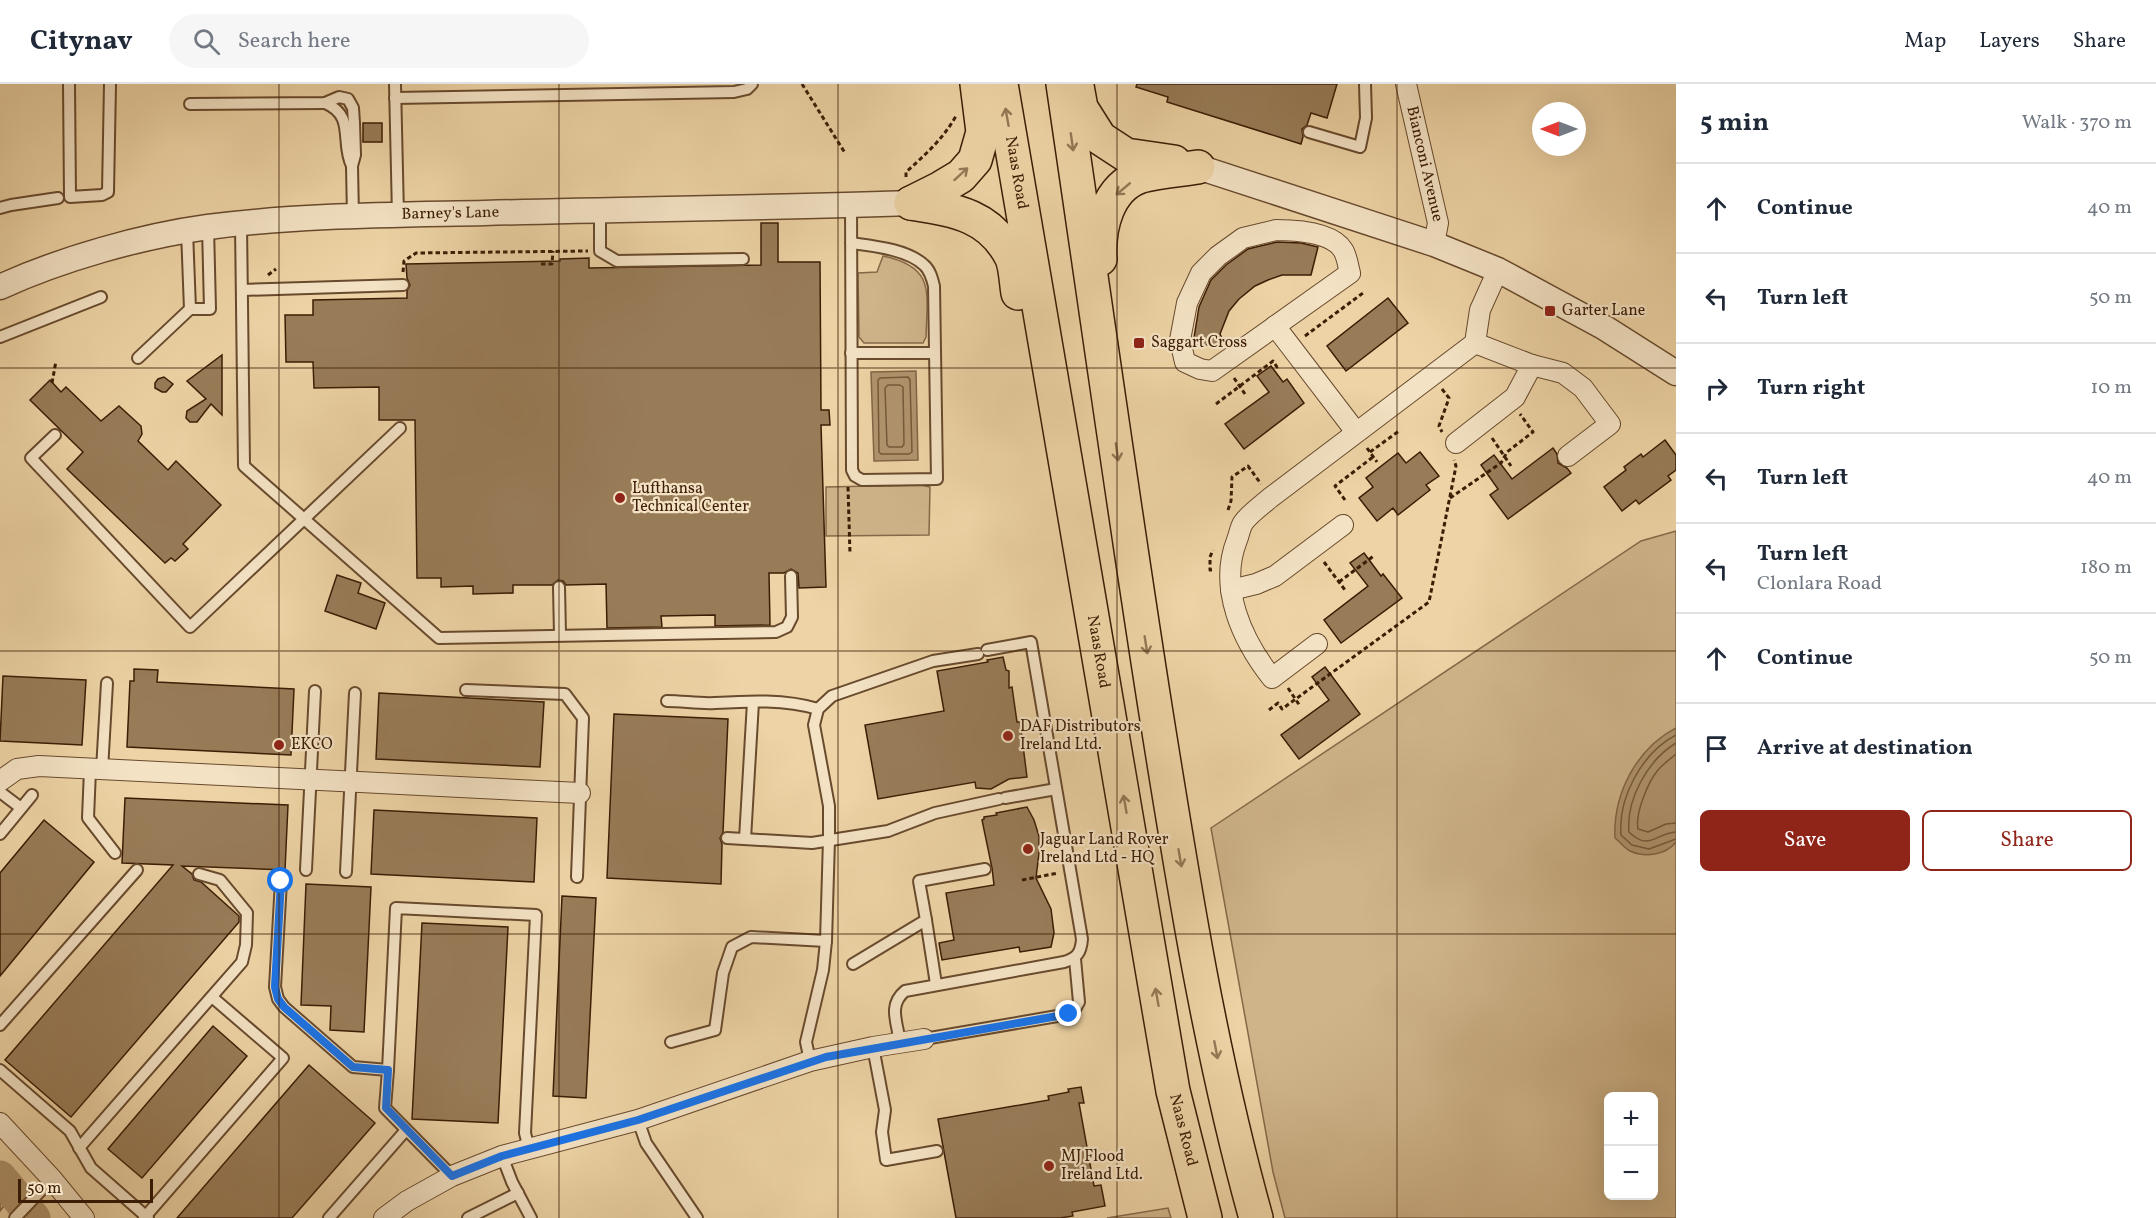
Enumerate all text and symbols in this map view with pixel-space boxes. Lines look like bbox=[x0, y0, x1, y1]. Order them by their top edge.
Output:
search box bbox=[169, 14, 589, 68]
text: Citynav bbox=[30, 22, 133, 61]
icon: search bbox=[190, 25, 223, 58]
text: Search here bbox=[238, 26, 350, 57]
text: Map bbox=[1904, 27, 1946, 56]
text: Layers bbox=[1979, 27, 2040, 56]
text: Share bbox=[2073, 27, 2126, 56]
north arrow bbox=[1532, 102, 1586, 156]
street label: Bianconi Avenue bbox=[1400, 104, 1448, 224]
text: 5 min bbox=[1700, 105, 1769, 141]
one-way arrow bbox=[1001, 108, 1012, 127]
text: Walk · 370 m bbox=[2022, 109, 2132, 137]
one-way arrow bbox=[1066, 132, 1077, 151]
street label: Naas Road bbox=[999, 134, 1033, 211]
one-way arrow bbox=[953, 167, 968, 181]
one-way arrow bbox=[1115, 182, 1131, 195]
icon: ahead bbox=[1700, 192, 1733, 225]
text: Continue bbox=[1757, 193, 1853, 224]
text: 40 m bbox=[2087, 194, 2132, 222]
street label: Barney's Lane bbox=[401, 202, 499, 226]
icon: left bbox=[1700, 282, 1733, 315]
text: Turn left bbox=[1757, 283, 1848, 314]
text: 50 m bbox=[2089, 284, 2132, 312]
place label: Garter Lane bbox=[1562, 300, 1645, 322]
marker: Garter Lane bbox=[1543, 304, 1557, 318]
place label: Saggart Cross bbox=[1151, 332, 1247, 354]
marker: Saggart Cross bbox=[1132, 336, 1146, 350]
icon: right bbox=[1700, 372, 1733, 405]
text: Turn right bbox=[1757, 373, 1865, 404]
text: 10 m bbox=[2091, 374, 2132, 402]
one-way arrow bbox=[1111, 442, 1122, 462]
icon: left bbox=[1700, 462, 1733, 495]
text: Turn left bbox=[1757, 463, 1848, 494]
text: 40 m bbox=[2087, 464, 2132, 492]
place label: Lufthansa Technical Center bbox=[632, 478, 749, 518]
marker: Lufthansa Technical Center bbox=[613, 491, 627, 505]
text: Turn left bbox=[1757, 539, 1848, 570]
icon: left bbox=[1700, 552, 1733, 585]
text: 180 m bbox=[2080, 554, 2132, 582]
text: Clonlara Road bbox=[1757, 570, 1882, 598]
street label: Naas Road bbox=[1081, 613, 1115, 690]
one-way arrow bbox=[1140, 635, 1151, 655]
icon: ahead bbox=[1700, 642, 1733, 675]
text: Continue bbox=[1757, 643, 1853, 674]
text: 50 m bbox=[2089, 644, 2132, 672]
place label: DAF Distributors Ireland Ltd. bbox=[1020, 716, 1141, 756]
marker: DAF Distributors Ireland Ltd. bbox=[1001, 729, 1015, 743]
icon: arrive bbox=[1700, 732, 1733, 765]
text: Arrive at destination bbox=[1757, 733, 1973, 764]
place label: EKCO bbox=[291, 734, 333, 756]
marker: EKCO bbox=[272, 738, 286, 752]
one-way arrow bbox=[1119, 795, 1130, 815]
button: Save bbox=[1700, 810, 1910, 871]
button: Share bbox=[1922, 810, 2132, 871]
place label: Jaguar Land Rover Ireland Ltd - HQ bbox=[1040, 829, 1169, 869]
marker: Jaguar Land Rover Ireland Ltd - HQ bbox=[1021, 842, 1035, 856]
one-way arrow bbox=[1175, 848, 1186, 868]
route start bbox=[267, 867, 293, 893]
one-way arrow bbox=[1151, 987, 1162, 1007]
route end bbox=[1055, 1000, 1081, 1026]
one-way arrow bbox=[1211, 1040, 1222, 1059]
street label: Naas Road bbox=[1163, 1092, 1203, 1169]
map controls bbox=[1604, 1092, 1658, 1200]
button: + bbox=[1604, 1092, 1658, 1146]
place label: MJ Flood Ireland Ltd. bbox=[1061, 1146, 1143, 1186]
button: − bbox=[1604, 1146, 1658, 1200]
marker: MJ Flood Ireland Ltd. bbox=[1042, 1159, 1056, 1173]
scale bar bbox=[18, 1176, 153, 1204]
text: 50 m bbox=[27, 1178, 61, 1200]

